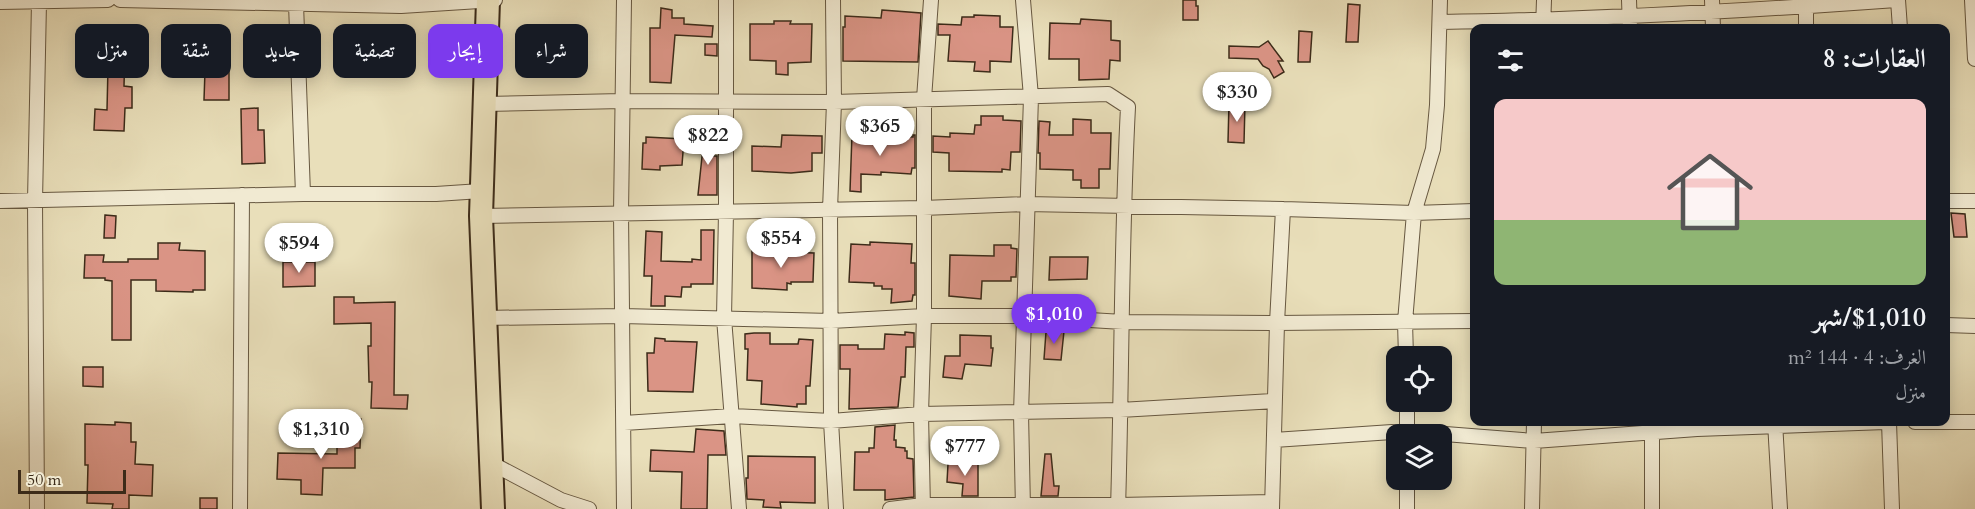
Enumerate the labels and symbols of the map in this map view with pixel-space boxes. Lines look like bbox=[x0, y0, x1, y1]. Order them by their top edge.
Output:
pin: $330 bbox=[1201, 72, 1273, 123]
pin: $365 bbox=[844, 106, 916, 157]
pin: $822 bbox=[672, 115, 744, 166]
pin: $554 bbox=[745, 218, 817, 269]
pin: $594 bbox=[263, 223, 335, 274]
pin: $1,010 bbox=[1005, 294, 1103, 345]
pin: $1,310 bbox=[272, 409, 370, 460]
pin: $777 bbox=[929, 426, 1001, 477]
scale bar bbox=[18, 467, 126, 494]

